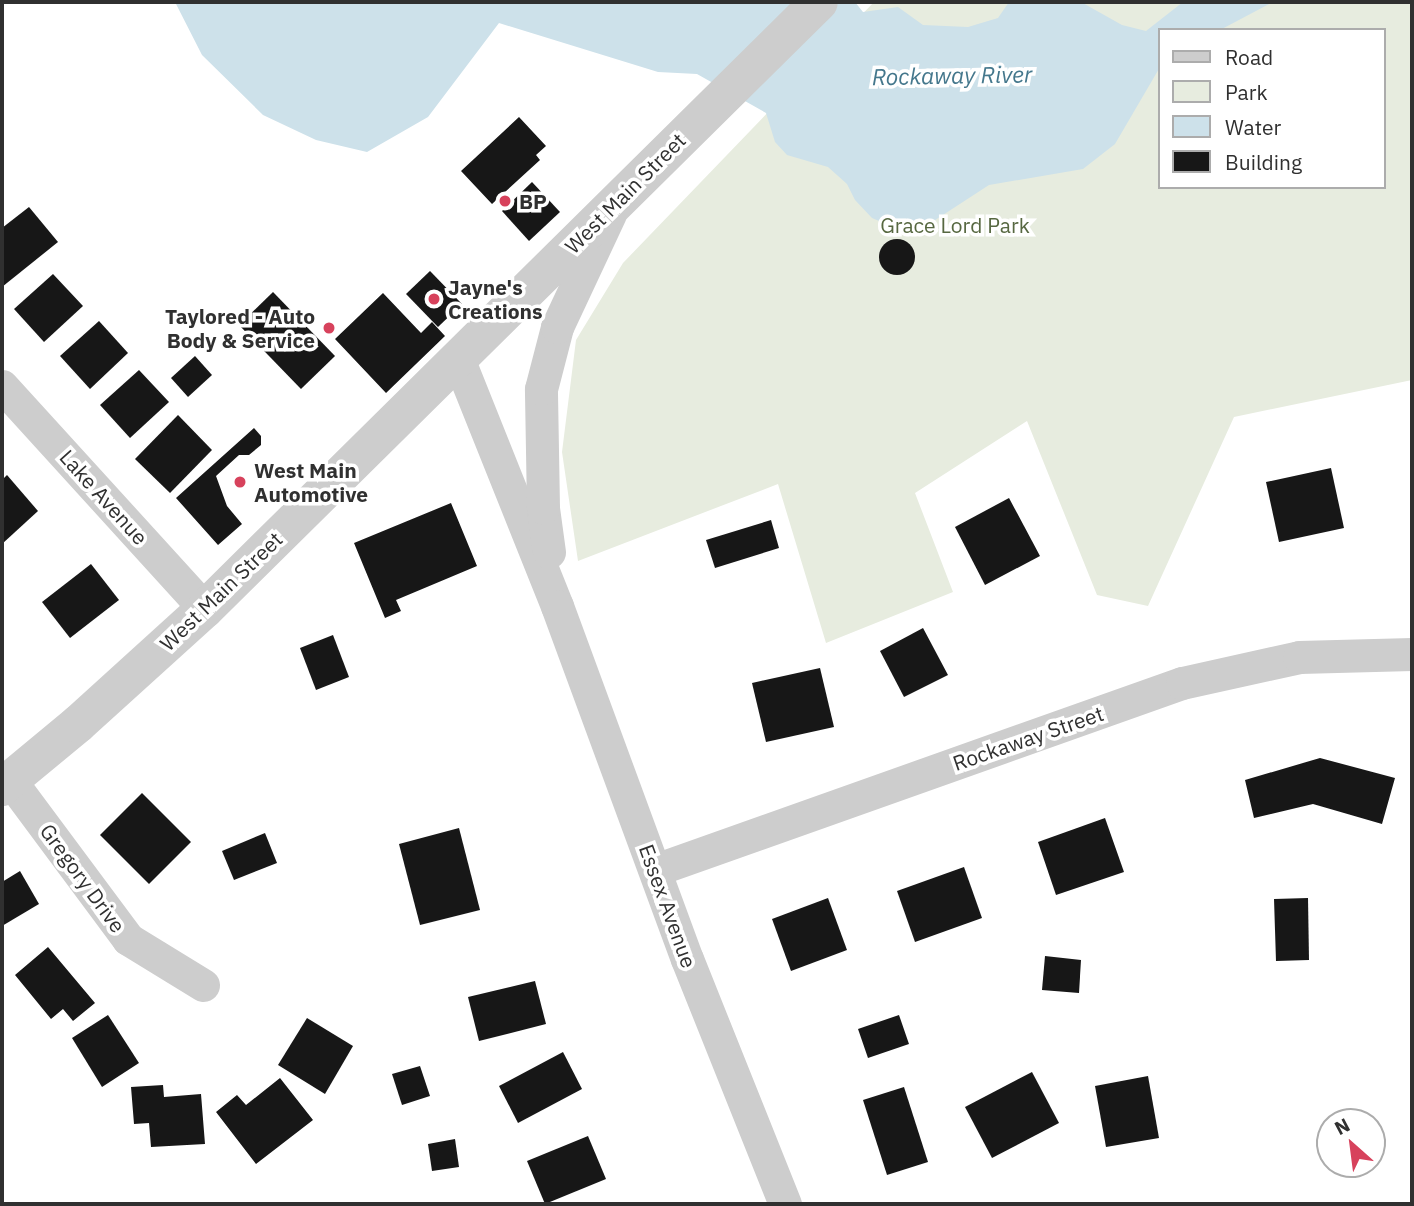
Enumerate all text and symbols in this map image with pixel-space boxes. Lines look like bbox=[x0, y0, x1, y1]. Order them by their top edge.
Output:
legend bbox=[1158, 28, 1386, 189]
text: Road bbox=[1225, 43, 1273, 71]
water label: Rockaway River bbox=[872, 60, 1032, 90]
text: Park bbox=[1225, 78, 1268, 106]
text: Water bbox=[1225, 113, 1281, 141]
street label: West Main Street bbox=[559, 127, 691, 259]
text: Building bbox=[1225, 148, 1302, 176]
place label: BP bbox=[519, 188, 547, 214]
marker: BP bbox=[497, 193, 513, 209]
park label: Grace Lord Park bbox=[880, 212, 1030, 238]
place label: Jayne's Creations bbox=[448, 274, 543, 324]
marker: Jayne's Creations bbox=[426, 291, 442, 307]
place label: Taylored - Auto Body & Service bbox=[165, 303, 315, 353]
marker: Taylored - Auto Body & Service bbox=[321, 320, 337, 336]
street label: Lake Avenue bbox=[55, 444, 153, 550]
place label: West Main Automotive bbox=[254, 457, 368, 507]
marker: West Main Automotive bbox=[232, 474, 248, 490]
street label: West Main Street bbox=[155, 526, 287, 656]
street label: Rockaway Street bbox=[949, 700, 1107, 776]
street label: Gregory Drive bbox=[35, 819, 131, 937]
street label: Essex Avenue bbox=[634, 841, 702, 971]
north arrow bbox=[1316, 1108, 1386, 1178]
text: N bbox=[1330, 1112, 1354, 1140]

